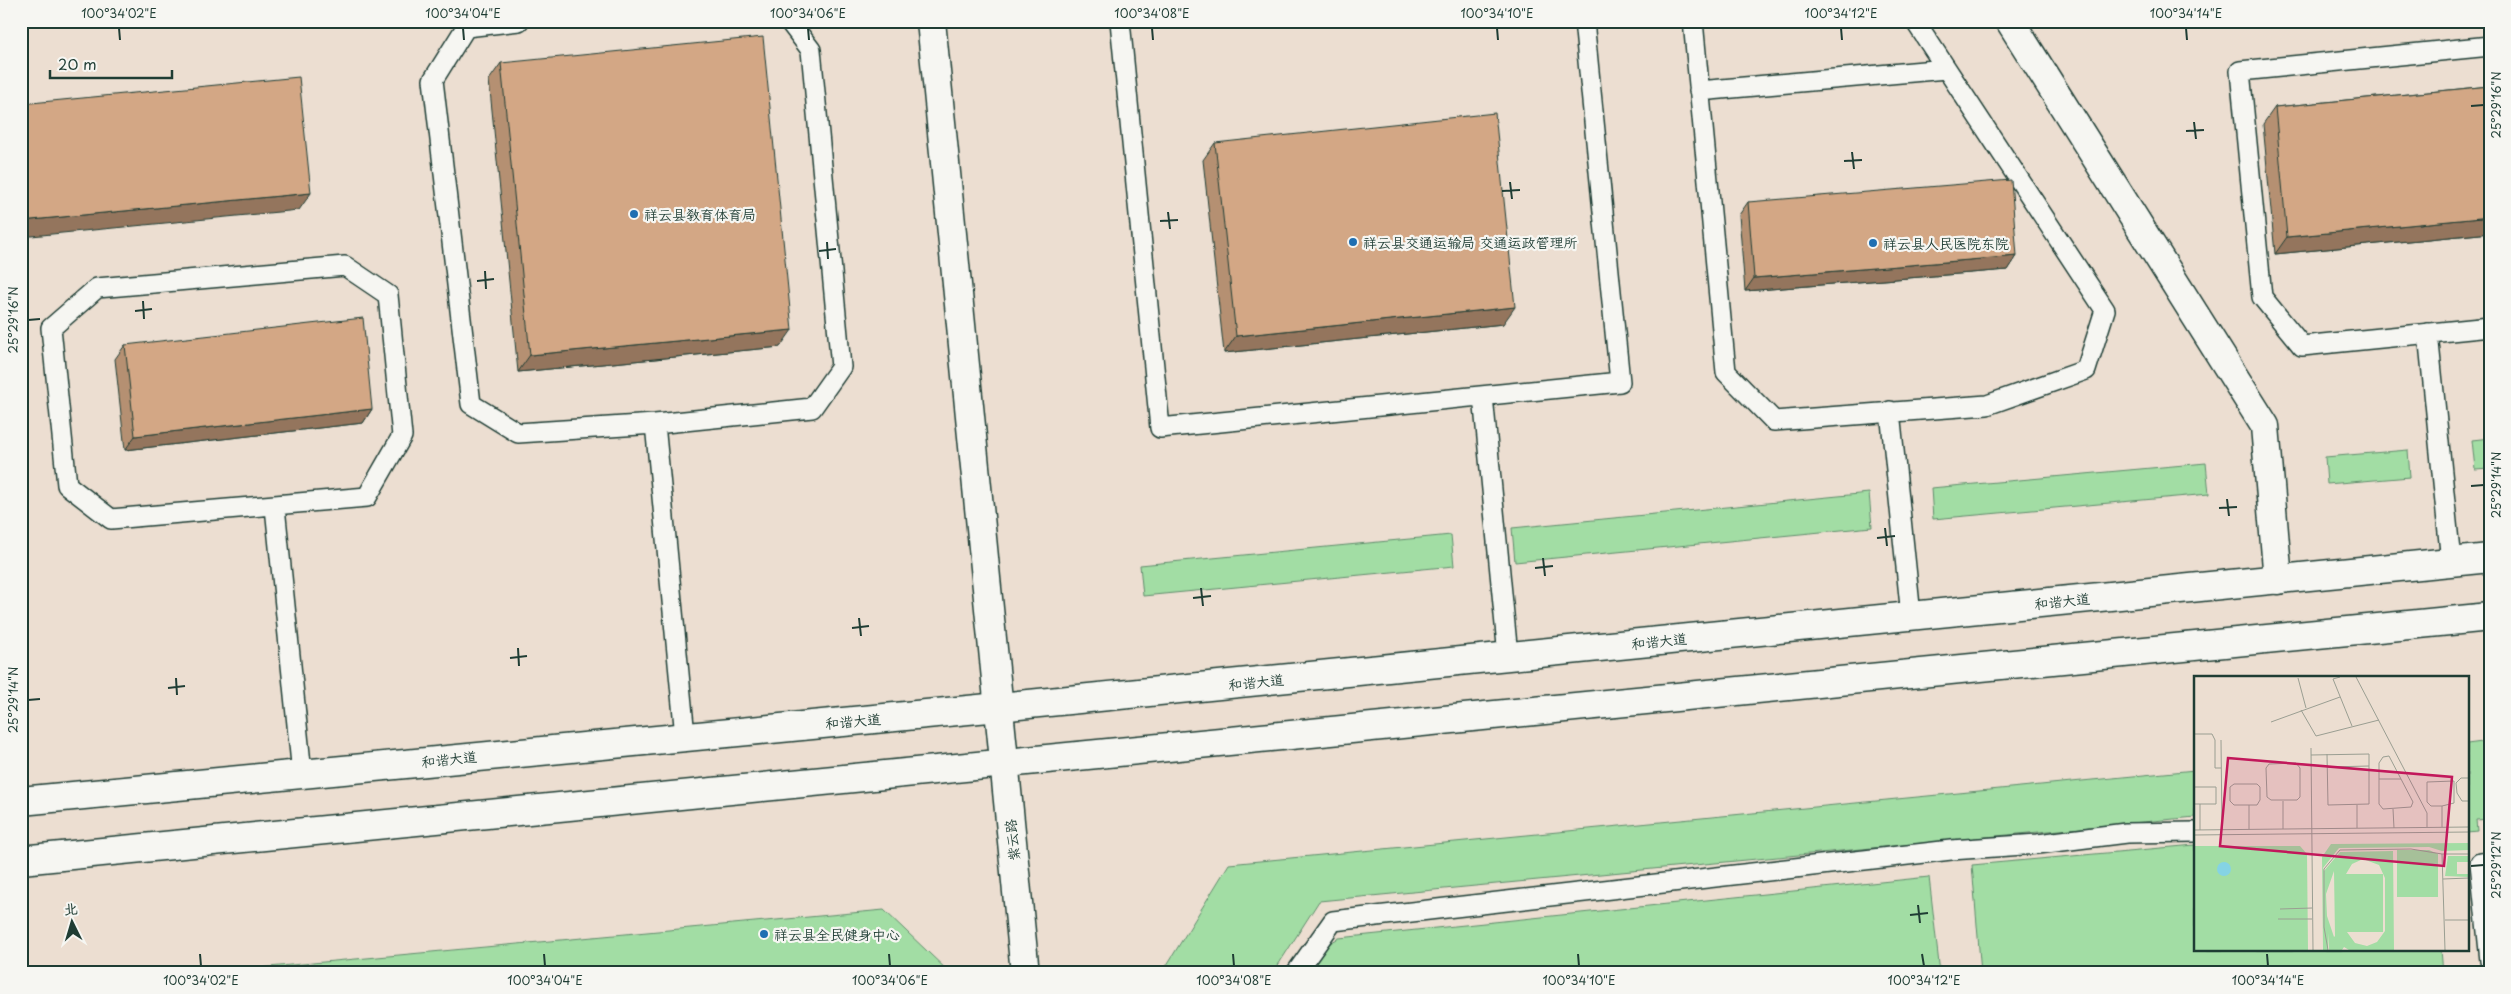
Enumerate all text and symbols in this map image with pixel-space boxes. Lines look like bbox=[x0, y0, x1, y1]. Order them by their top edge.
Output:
text: 100°34'02"E bbox=[81, 4, 157, 22]
text: 100°34'04"E bbox=[425, 4, 501, 22]
text: 100°34'06"E bbox=[770, 4, 846, 22]
text: 100°34'08"E bbox=[1114, 4, 1190, 22]
text: 100°34'10"E bbox=[1460, 4, 1534, 22]
text: 100°34'12"E bbox=[1805, 4, 1877, 22]
text: 100°34'14"E bbox=[2150, 4, 2222, 22]
scale bar bbox=[50, 48, 172, 80]
text: 20 m bbox=[58, 52, 97, 75]
text: 25°29'16"N bbox=[2487, 71, 2505, 139]
place label: 祥云县教育体育局 bbox=[644, 204, 756, 225]
marker: 祥云县教育体育局 bbox=[628, 208, 640, 220]
place label: 祥云县交通运输局 交通运政管理所 bbox=[1363, 232, 1578, 253]
place label: 祥云县人民医院东院 bbox=[1883, 233, 2009, 254]
marker: 祥云县交通运输局 交通运政管理所 bbox=[1347, 236, 1359, 248]
marker: 祥云县人民医院东院 bbox=[1867, 237, 1879, 249]
text: 25°29'16"N bbox=[4, 286, 22, 354]
text: 25°29'14"N bbox=[2487, 452, 2505, 518]
street label: 和谐大道 bbox=[2033, 588, 2091, 614]
street label: 和谐大道 bbox=[1630, 628, 1688, 654]
text: 25°29'14"N bbox=[4, 667, 22, 733]
street label: 和谐大道 bbox=[1227, 669, 1285, 695]
inset map bbox=[2194, 676, 2468, 952]
street label: 和谐大道 bbox=[824, 708, 882, 734]
street label: 和谐大道 bbox=[420, 746, 478, 772]
street label: 紫云路 bbox=[999, 818, 1025, 862]
text: 25°29'12"N bbox=[2487, 831, 2505, 899]
north arrow bbox=[48, 896, 98, 946]
text: 北 bbox=[63, 897, 79, 920]
place label: 祥云县全民健身中心 bbox=[774, 924, 900, 945]
marker: 祥云县全民健身中心 bbox=[758, 928, 770, 940]
text: 100°34'02"E bbox=[163, 971, 239, 989]
text: 100°34'04"E bbox=[507, 971, 583, 989]
text: 100°34'06"E bbox=[852, 971, 928, 989]
text: 100°34'08"E bbox=[1196, 971, 1272, 989]
text: 100°34'10"E bbox=[1542, 971, 1616, 989]
text: 100°34'12"E bbox=[1888, 971, 1960, 989]
text: 100°34'14"E bbox=[2232, 971, 2304, 989]

